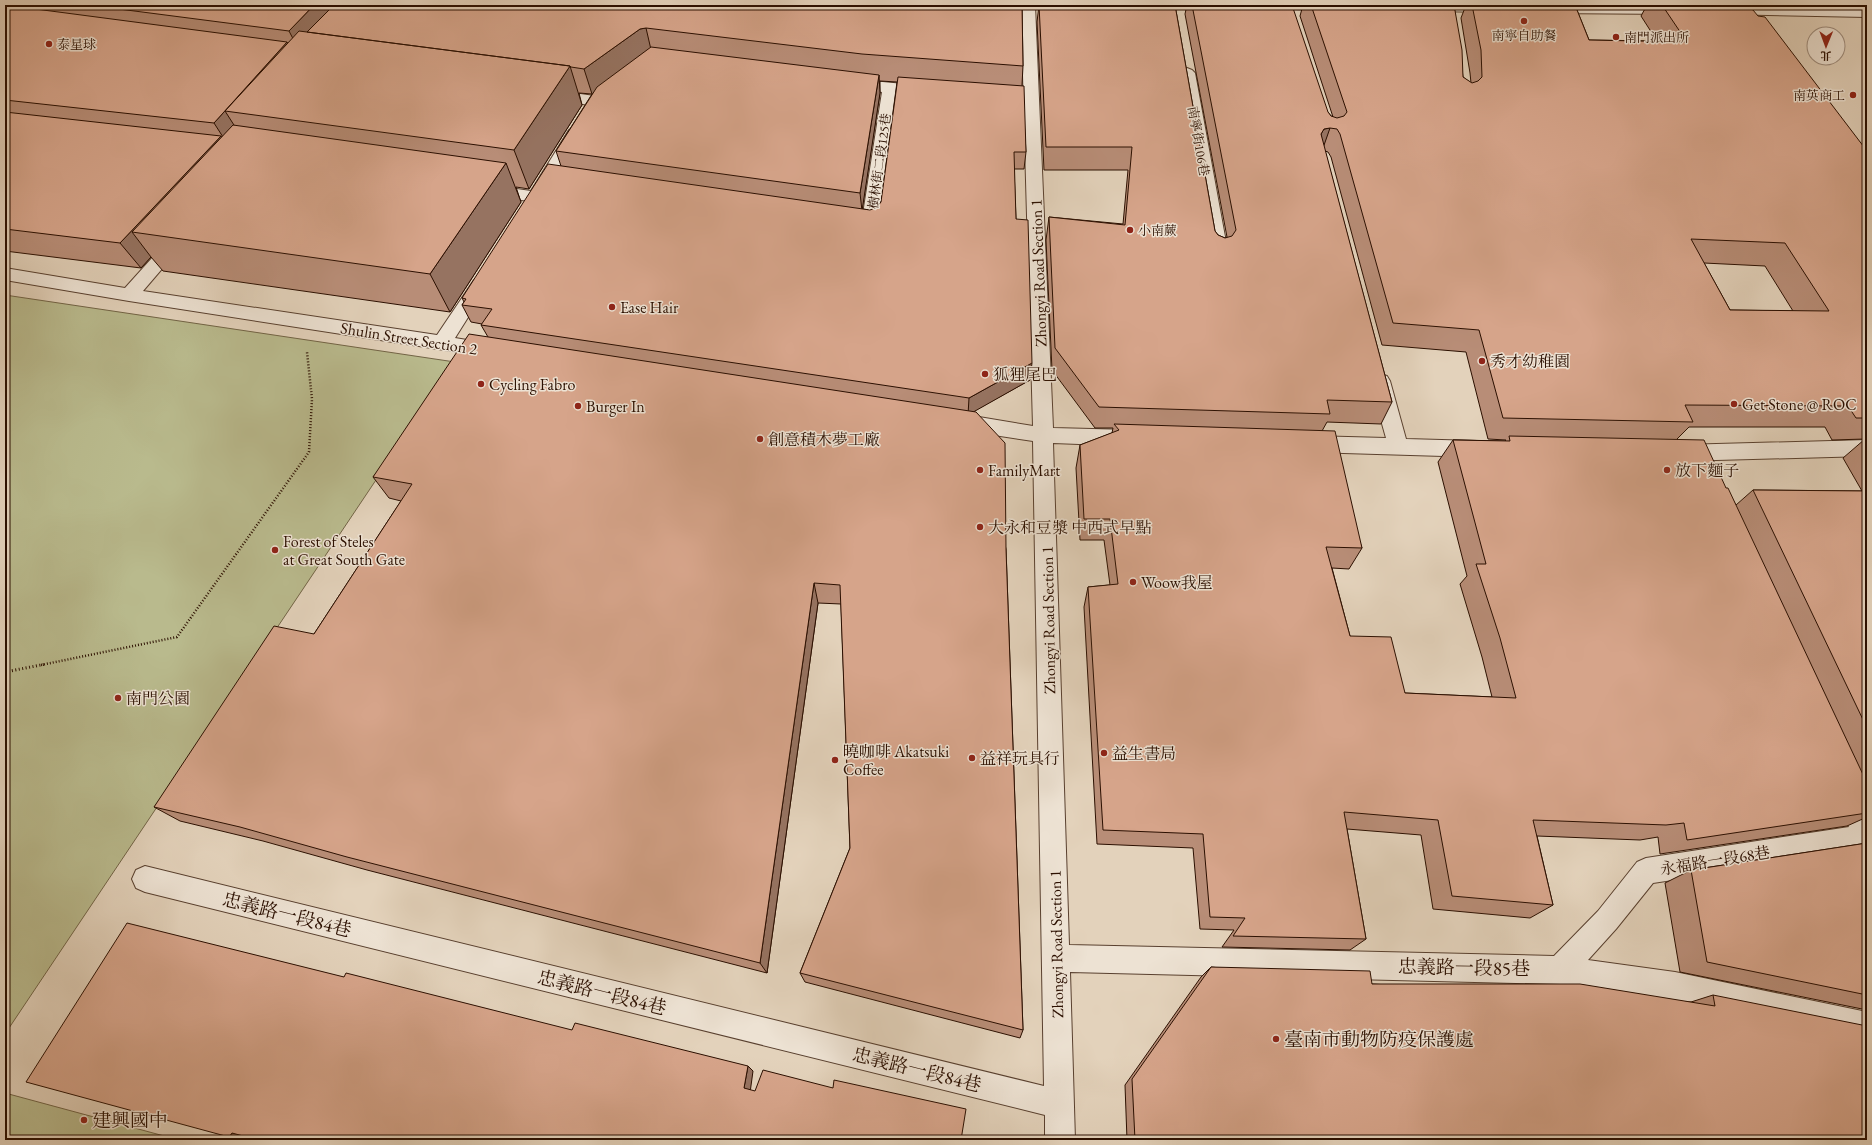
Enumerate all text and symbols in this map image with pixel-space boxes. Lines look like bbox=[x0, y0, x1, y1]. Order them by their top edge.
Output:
marker: 南寧自助餐 bbox=[1519, 16, 1529, 26]
north arrow bbox=[1806, 26, 1846, 66]
place label: 南寧自助餐 bbox=[1491, 27, 1557, 44]
place label: 南門派出所 bbox=[1624, 29, 1689, 46]
marker: 南門派出所 bbox=[1611, 32, 1621, 42]
place label: 泰星球 bbox=[57, 36, 96, 53]
marker: 泰星球 bbox=[44, 39, 54, 49]
text: 北 bbox=[1820, 49, 1831, 63]
place label: 南英商工 bbox=[1793, 87, 1845, 104]
marker: 南英商工 bbox=[1848, 90, 1858, 100]
street label: 南寧街106巷 bbox=[1184, 105, 1213, 177]
street label: 樹林街二段125巷 bbox=[864, 112, 895, 210]
street label: Zhongyi Road Section 1 bbox=[1025, 199, 1052, 347]
place label: 小南蕨 bbox=[1138, 222, 1177, 239]
marker: 小南蕨 bbox=[1125, 225, 1135, 235]
place label: Ease Hair bbox=[620, 297, 679, 318]
marker: Ease Hair bbox=[607, 302, 617, 312]
street label: Shulin Street Section 2 bbox=[339, 317, 479, 360]
place label: 秀才幼稚園 bbox=[1490, 351, 1570, 372]
marker: 秀才幼稚園 bbox=[1477, 356, 1487, 366]
place label: 狐狸尾巴 bbox=[993, 364, 1057, 385]
marker: 狐狸尾巴 bbox=[980, 369, 990, 379]
place label: Cycling Fabro bbox=[489, 374, 576, 395]
marker: Cycling Fabro bbox=[476, 379, 486, 389]
place label: Get Stone @ ROC bbox=[1742, 394, 1857, 415]
place label: Burger In bbox=[586, 396, 645, 417]
marker: Get Stone @ ROC bbox=[1729, 399, 1739, 409]
marker: Burger In bbox=[573, 401, 583, 411]
place label: 創意積木夢工廠 bbox=[768, 429, 880, 450]
marker: 創意積木夢工廠 bbox=[755, 434, 765, 444]
place label: FamilyMart bbox=[988, 460, 1060, 481]
place label: 放下麵子 bbox=[1675, 460, 1739, 481]
marker: FamilyMart bbox=[975, 465, 985, 475]
marker: 放下麵子 bbox=[1662, 465, 1672, 475]
place label: 大永和豆漿 中西式早點 bbox=[988, 517, 1151, 538]
marker: 大永和豆漿 中西式早點 bbox=[975, 522, 985, 532]
place label: Forest of Steles at Great South Gate bbox=[283, 531, 405, 570]
marker: Forest of Steles at Great South Gate bbox=[270, 545, 280, 555]
street label: Zhongyi Road Section 1 bbox=[1037, 546, 1060, 694]
place label: Woow我屋 bbox=[1141, 572, 1213, 593]
marker: Woow我屋 bbox=[1128, 577, 1138, 587]
place label: 南門公園 bbox=[126, 688, 190, 709]
marker: 南門公園 bbox=[113, 693, 123, 703]
place label: 曉咖啡 Akatsuki Coffee bbox=[843, 741, 949, 780]
place label: 益生書局 bbox=[1112, 743, 1176, 764]
place label: 益祥玩具行 bbox=[980, 748, 1060, 769]
marker: 益生書局 bbox=[1099, 748, 1109, 758]
marker: 益祥玩具行 bbox=[967, 753, 977, 763]
marker: 曉咖啡 Akatsuki Coffee bbox=[830, 755, 840, 765]
street label: 永福路一段68巷 bbox=[1658, 841, 1772, 880]
street label: Zhongyi Road Section 1 bbox=[1045, 870, 1068, 1018]
street label: 忠義路一段84巷 bbox=[220, 886, 354, 943]
street label: 忠義路一段85巷 bbox=[1398, 954, 1530, 981]
street label: 忠義路一段84巷 bbox=[535, 964, 669, 1021]
place label: 臺南市動物防疫保護處 bbox=[1284, 1027, 1474, 1052]
marker: 臺南市動物防疫保護處 bbox=[1271, 1034, 1281, 1044]
street label: 忠義路一段84巷 bbox=[850, 1041, 984, 1098]
place label: 建興國中 bbox=[92, 1108, 168, 1133]
marker: 建興國中 bbox=[79, 1115, 89, 1125]

